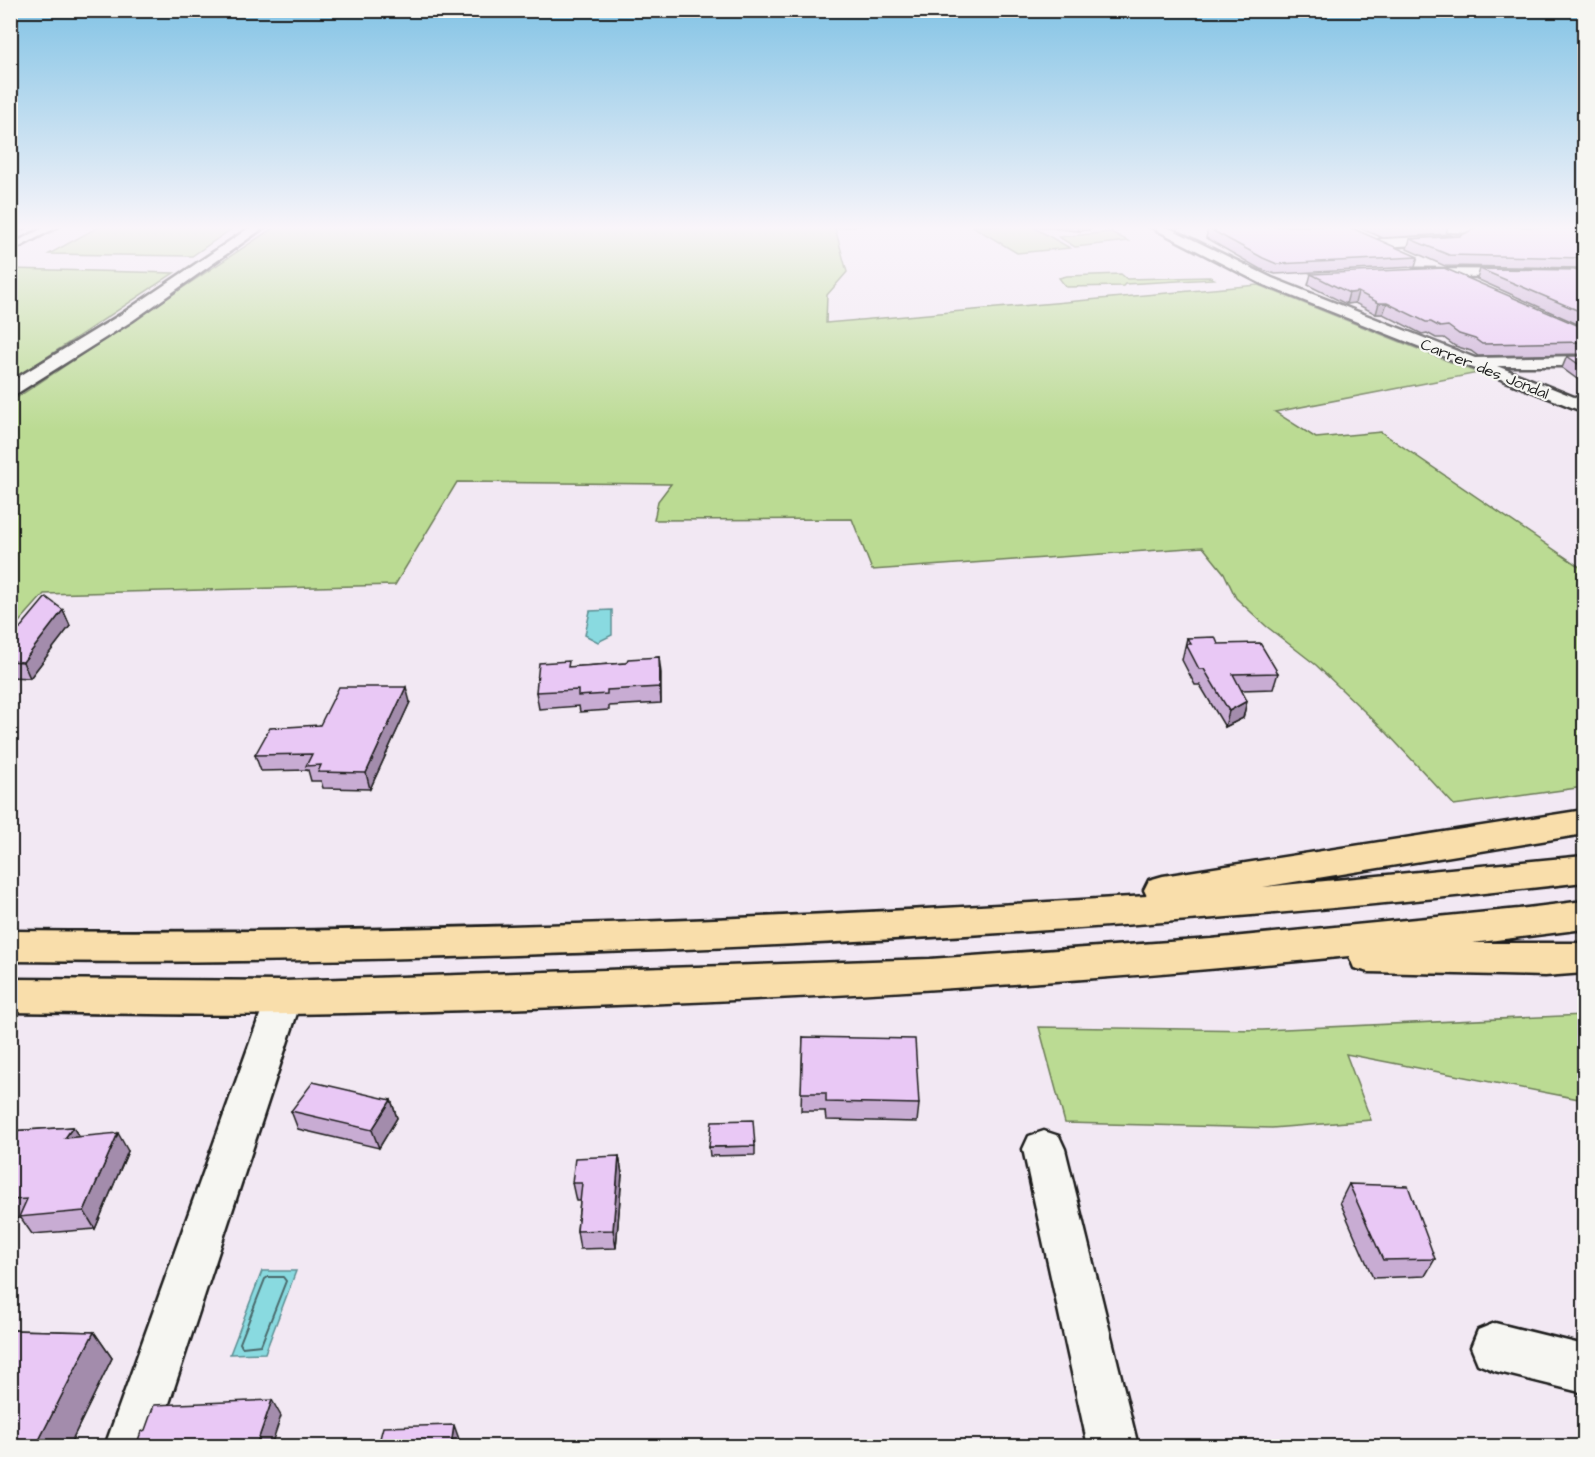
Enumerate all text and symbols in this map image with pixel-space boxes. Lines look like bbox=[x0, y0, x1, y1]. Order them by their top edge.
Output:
street label: Carrer des Jondal bbox=[1417, 333, 1552, 405]

